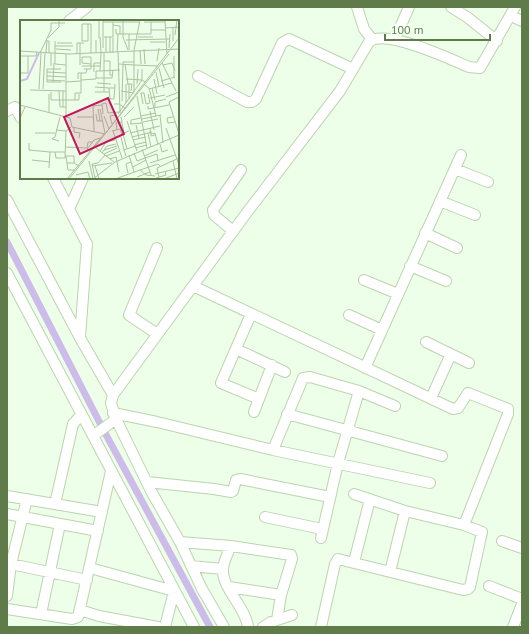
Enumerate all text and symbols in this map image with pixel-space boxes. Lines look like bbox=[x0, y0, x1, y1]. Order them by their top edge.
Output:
scale bar bbox=[385, 16, 490, 42]
inset map bbox=[20, 20, 179, 179]
text: 100 m bbox=[391, 22, 424, 37]

